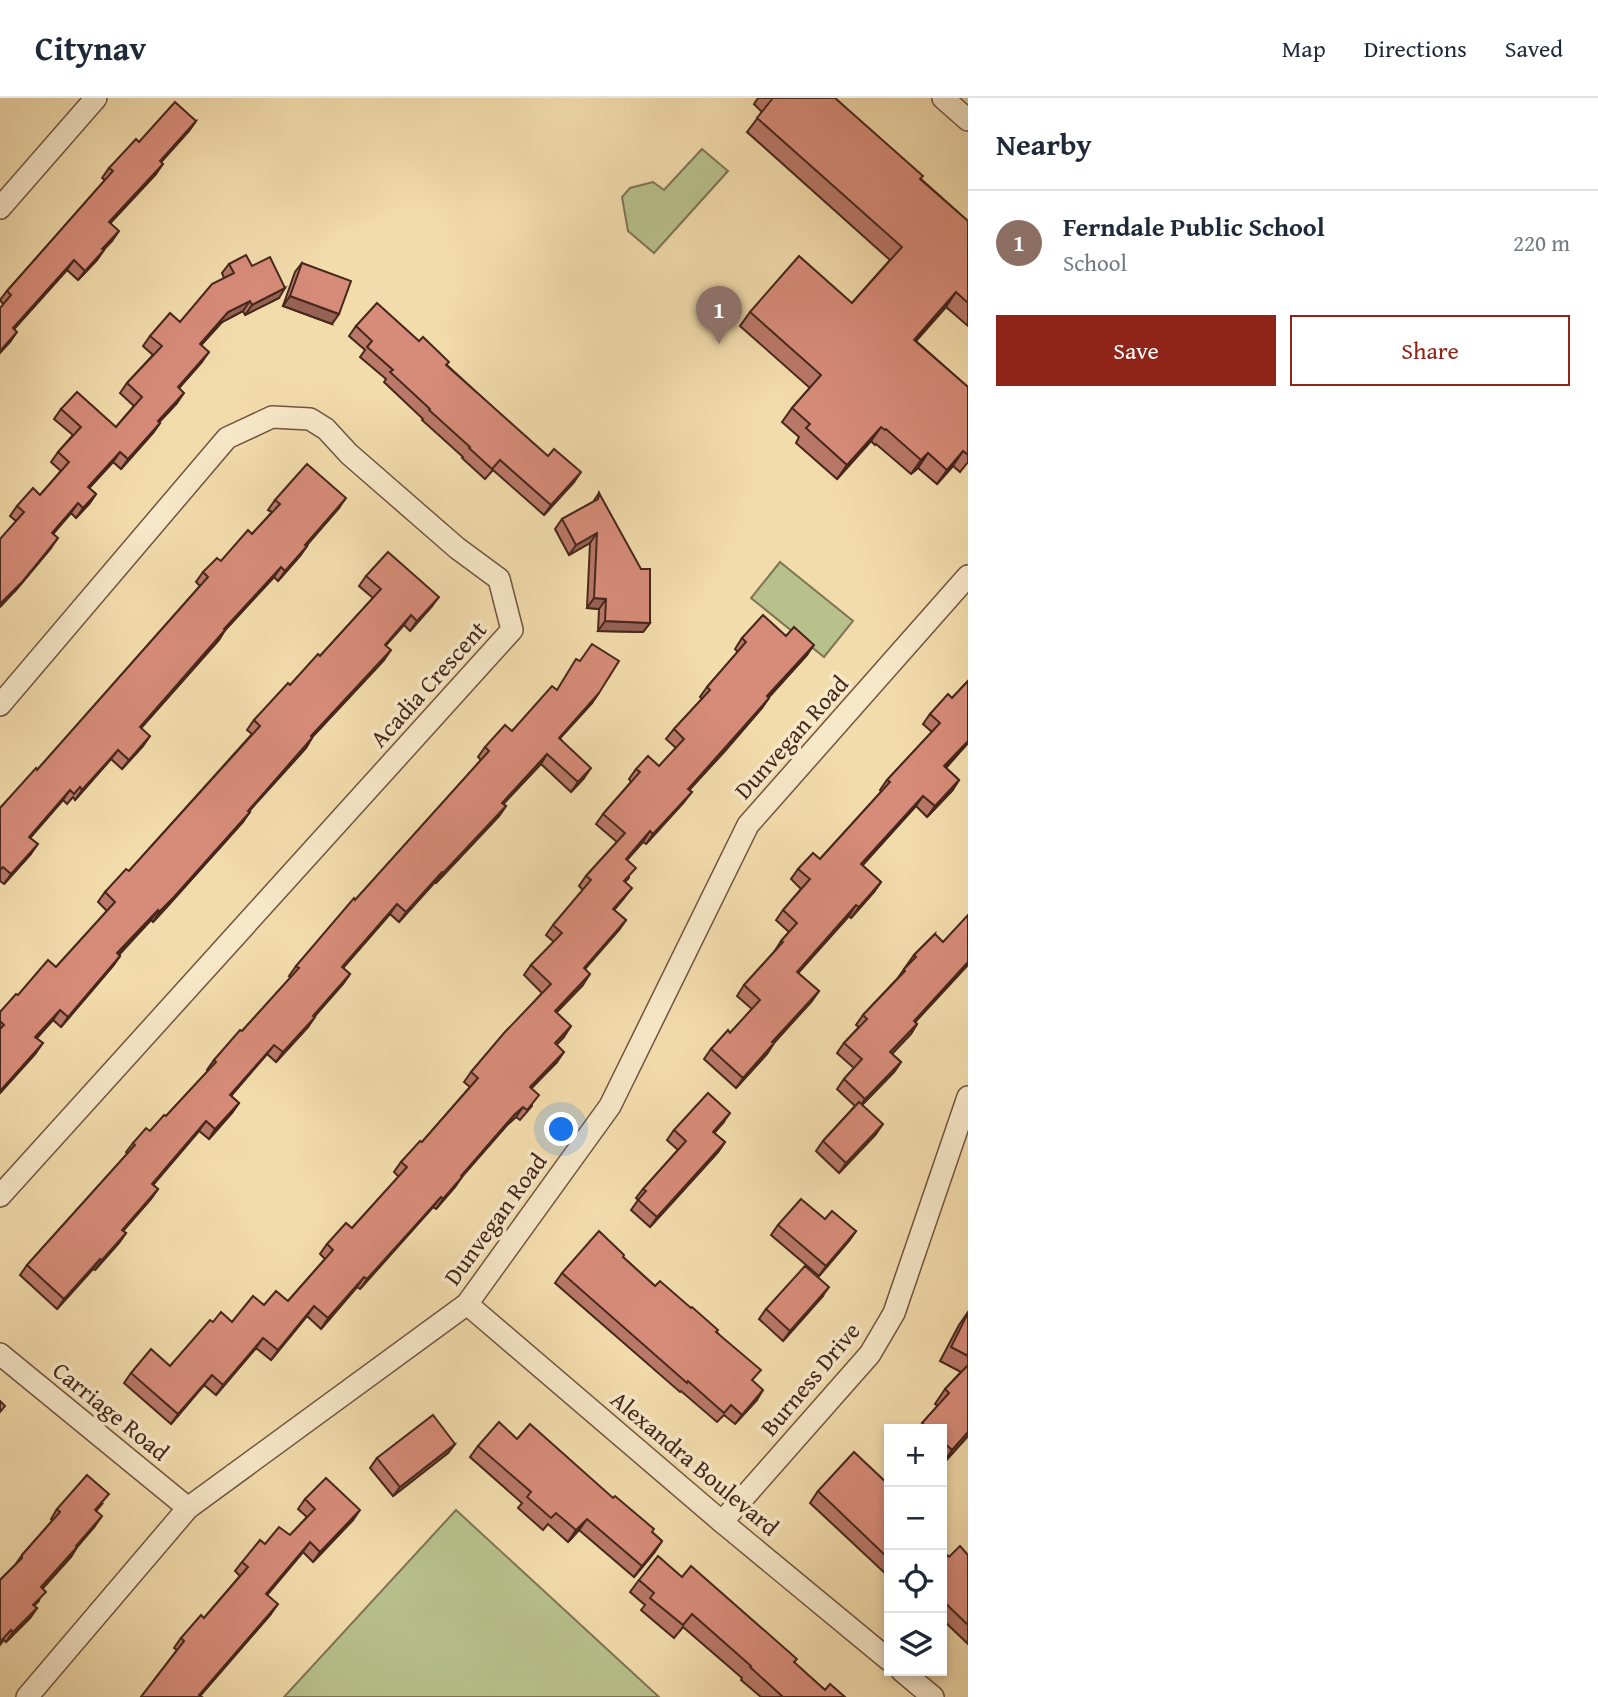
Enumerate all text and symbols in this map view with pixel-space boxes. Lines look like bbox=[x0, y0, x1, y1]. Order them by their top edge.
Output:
text: Citynav bbox=[35, 24, 146, 72]
text: Map bbox=[1282, 31, 1326, 66]
text: Directions bbox=[1364, 31, 1467, 66]
text: Saved bbox=[1505, 31, 1563, 66]
text: Nearby bbox=[996, 122, 1092, 166]
text: Ferndale Public School bbox=[1063, 207, 1325, 246]
text: 1 bbox=[1013, 226, 1025, 259]
text: 220 m bbox=[1513, 226, 1570, 259]
text: School bbox=[1063, 246, 1127, 279]
pin: 1 bbox=[696, 286, 742, 344]
button: Save bbox=[996, 315, 1276, 386]
button: Share bbox=[1290, 315, 1570, 386]
street label: Acadia Crescent bbox=[361, 612, 495, 755]
street label: Dunvegan Road bbox=[726, 667, 856, 807]
your location bbox=[544, 1112, 578, 1146]
street label: Dunvegan Road bbox=[435, 1145, 555, 1292]
street label: Burness Drive bbox=[752, 1314, 868, 1444]
street label: Carriage Road bbox=[45, 1353, 177, 1469]
street label: Alexandra Boulevard bbox=[603, 1382, 787, 1544]
map controls bbox=[884, 1424, 947, 1676]
button: + bbox=[884, 1424, 947, 1487]
button: − bbox=[884, 1487, 947, 1550]
button: locate bbox=[884, 1550, 947, 1613]
button: layers bbox=[884, 1613, 947, 1676]

